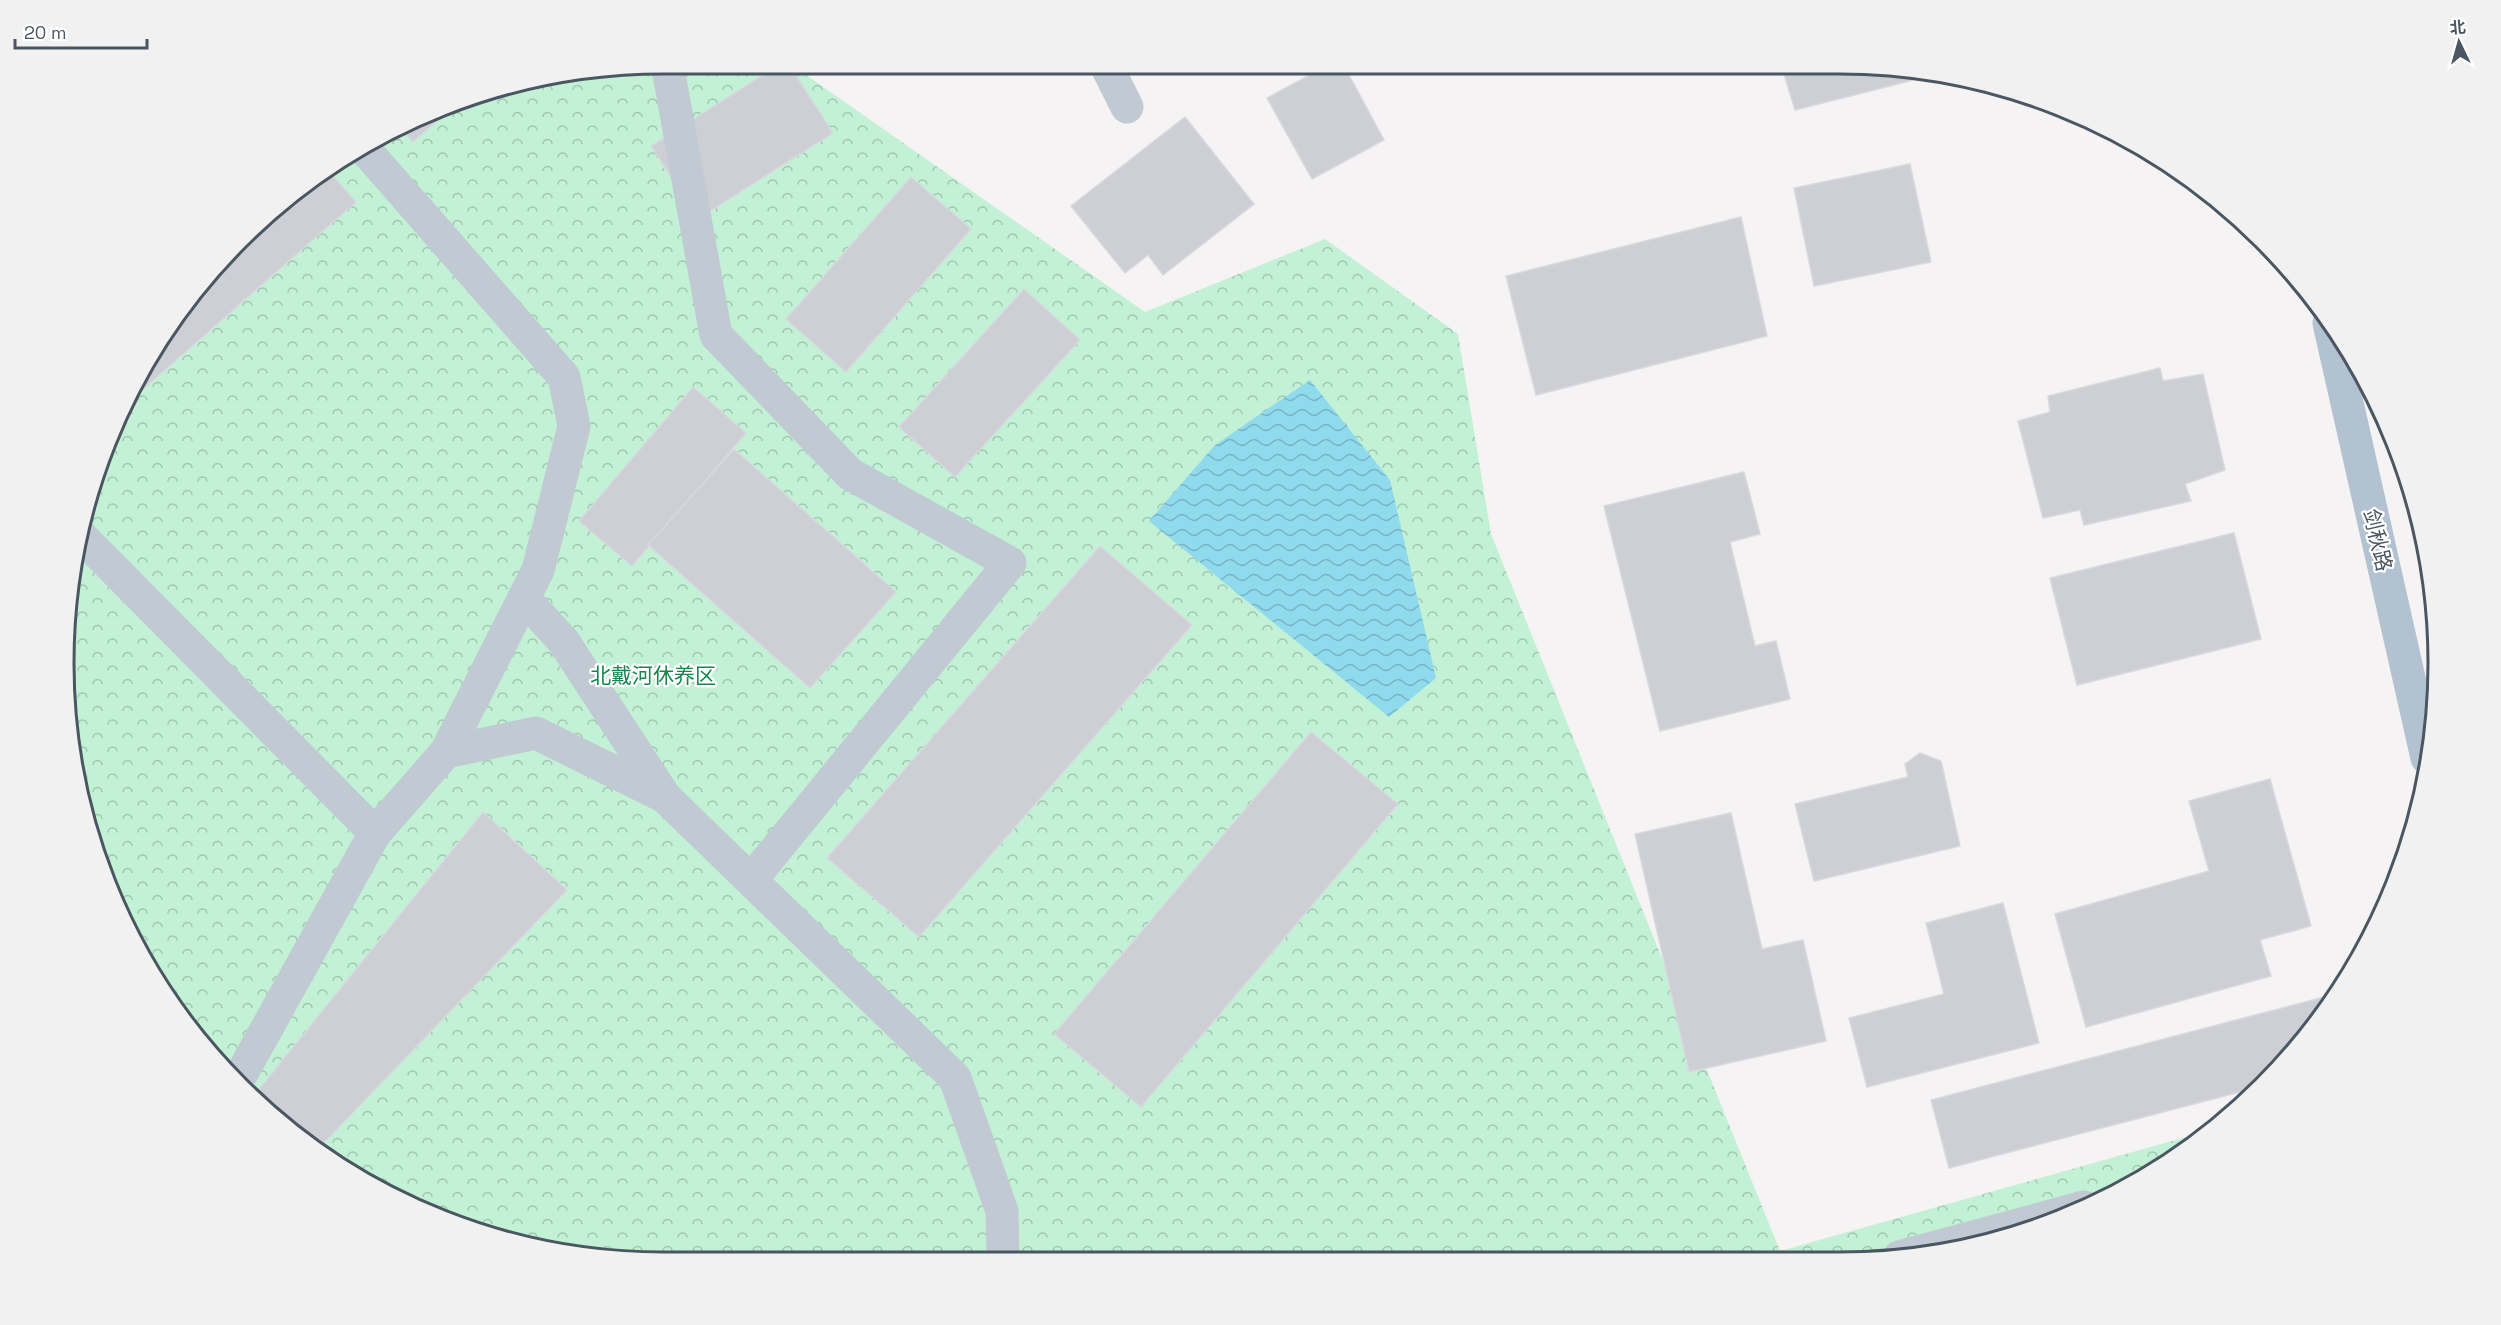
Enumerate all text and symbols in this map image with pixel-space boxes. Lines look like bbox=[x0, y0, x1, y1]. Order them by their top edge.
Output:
scale bar bbox=[15, 12, 147, 50]
north arrow bbox=[2429, 12, 2489, 72]
text: 北 bbox=[2449, 16, 2467, 39]
text: 20 m bbox=[24, 21, 67, 44]
street label: 剑秋路 bbox=[2358, 506, 2398, 574]
park label: 北戴河休养区 bbox=[590, 662, 716, 689]

